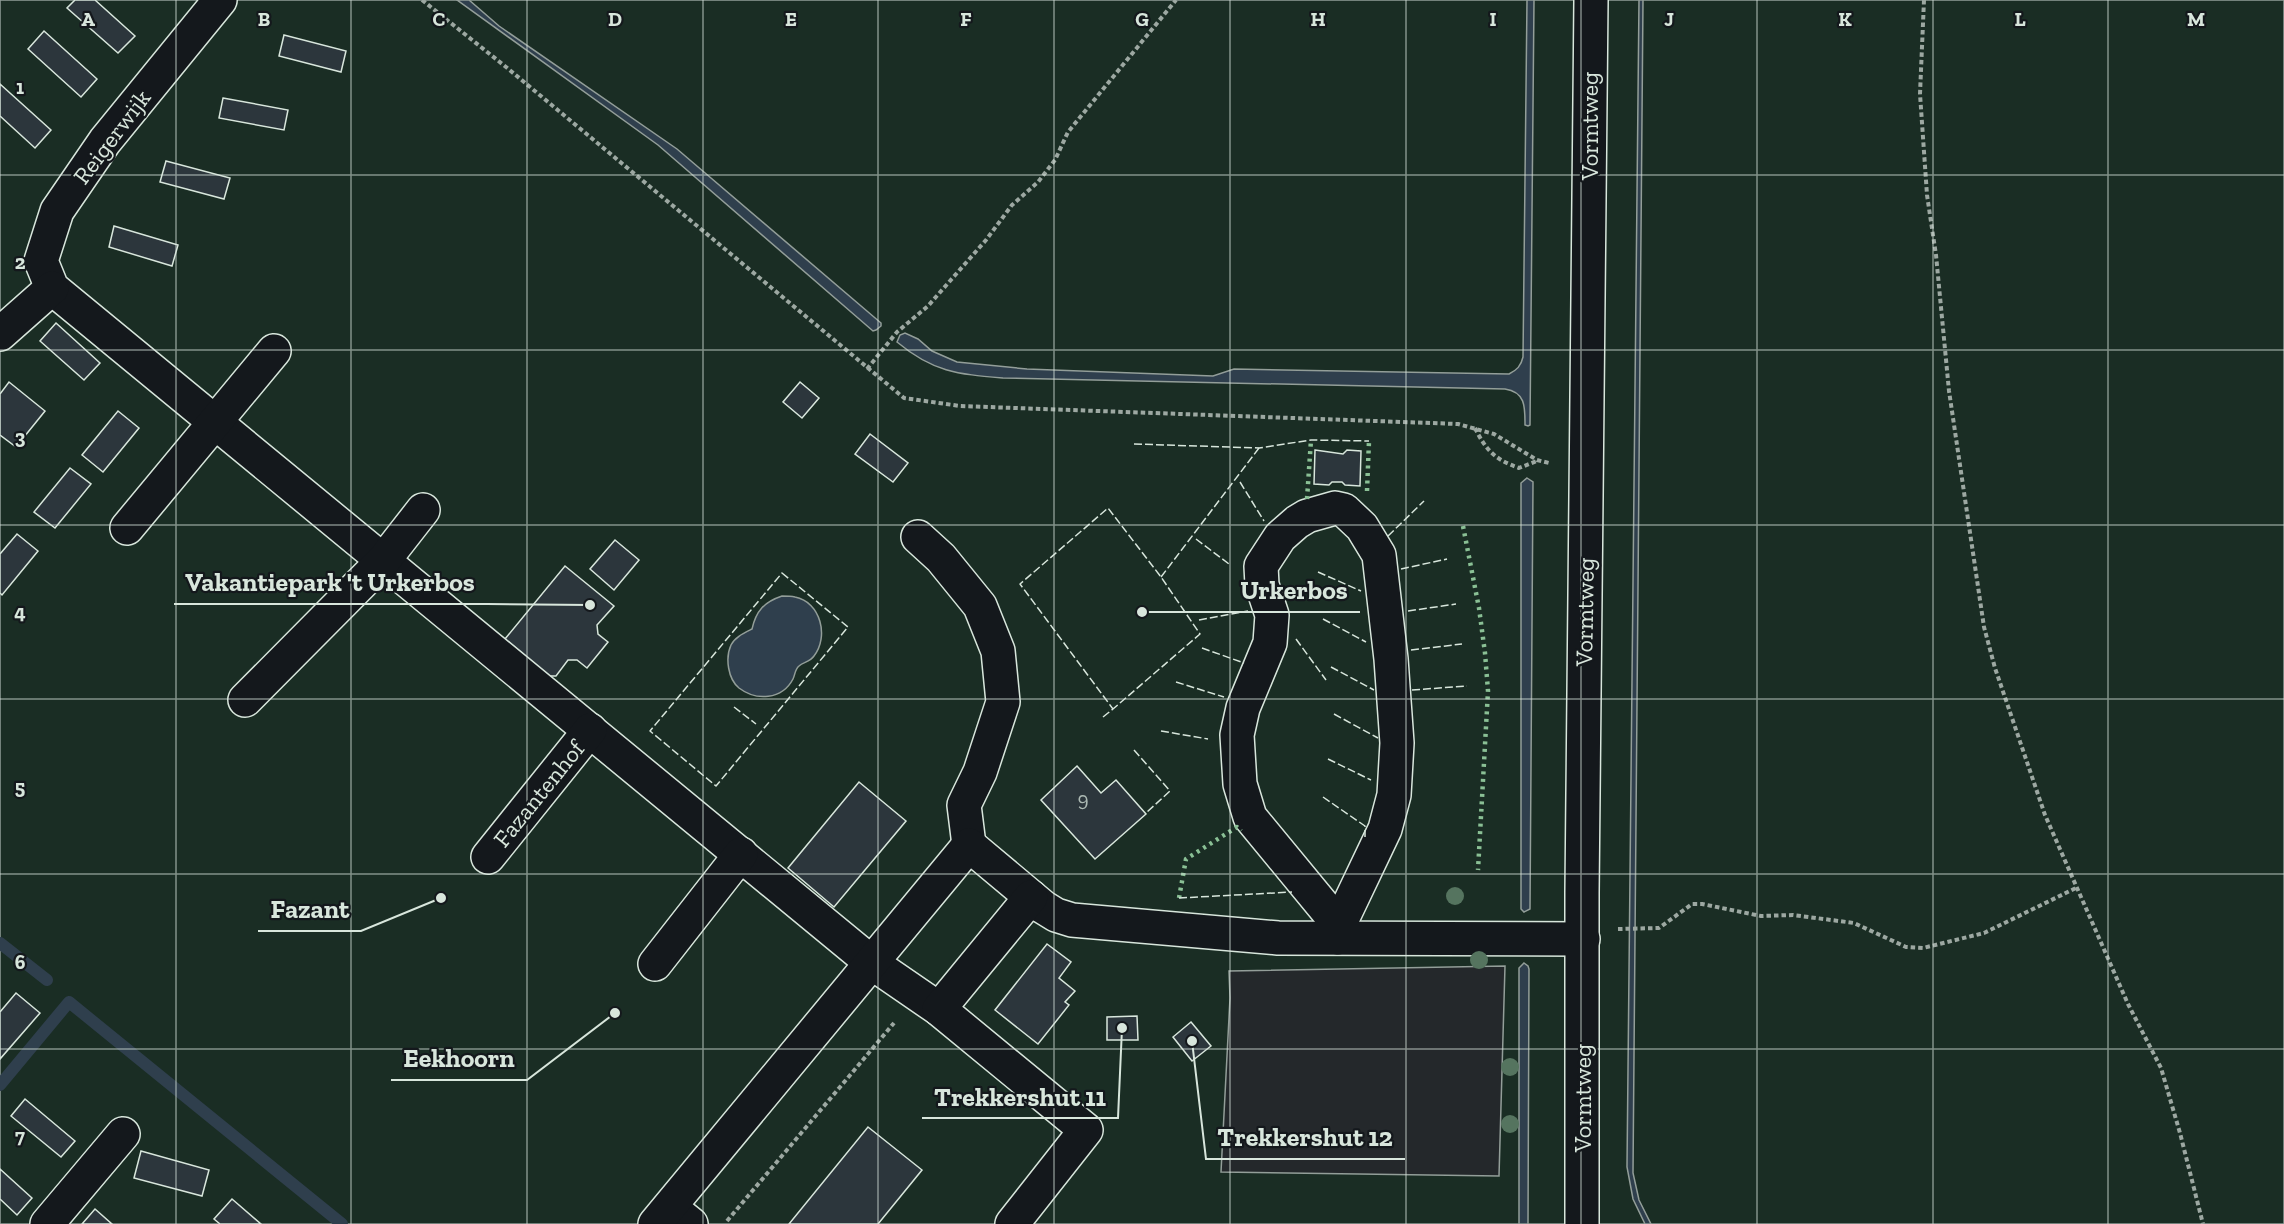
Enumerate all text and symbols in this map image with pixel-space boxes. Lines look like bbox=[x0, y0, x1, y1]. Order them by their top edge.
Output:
text: A bbox=[81, 7, 95, 31]
text: B bbox=[258, 7, 270, 31]
text: C bbox=[433, 7, 446, 31]
text: D bbox=[608, 7, 622, 31]
text: E bbox=[785, 7, 797, 31]
text: F bbox=[960, 7, 972, 31]
text: G bbox=[1135, 7, 1149, 31]
text: H bbox=[1310, 7, 1326, 31]
text: I bbox=[1489, 7, 1497, 31]
text: J bbox=[1664, 7, 1674, 31]
text: K bbox=[1838, 7, 1852, 31]
text: L bbox=[2014, 7, 2026, 31]
text: M bbox=[2187, 7, 2205, 31]
street label: Vormtweg bbox=[1575, 72, 1604, 181]
text: 1 bbox=[16, 75, 24, 99]
street label: Reigerwijk bbox=[67, 83, 157, 190]
text: 2 bbox=[15, 250, 26, 274]
text: 3 bbox=[15, 425, 26, 449]
street label: Vormtweg bbox=[1569, 557, 1600, 668]
callout: Vakantiepark 't Urkerbos bbox=[174, 560, 487, 604]
text: Vakantiepark 't Urkerbos bbox=[185, 566, 475, 598]
callout: Urkerbos bbox=[1228, 568, 1360, 612]
text: Urkerbos bbox=[1240, 574, 1348, 606]
text: 4 bbox=[14, 600, 26, 624]
street label: Fazantenhof bbox=[487, 733, 592, 853]
text: 5 bbox=[15, 775, 25, 799]
house number: 9 bbox=[1077, 786, 1089, 811]
callout: Fazant bbox=[258, 887, 361, 931]
text: Fazant bbox=[271, 893, 350, 925]
text: 6 bbox=[15, 950, 26, 974]
callout: Eekhoorn bbox=[391, 1036, 527, 1080]
text: Eekhoorn bbox=[403, 1042, 515, 1074]
street label: Vormtweg bbox=[1568, 1044, 1597, 1153]
callout: Trekkershut 11 bbox=[922, 1074, 1118, 1118]
text: Trekkershut 11 bbox=[934, 1081, 1107, 1113]
callout: Trekkershut 12 bbox=[1206, 1115, 1405, 1159]
text: Trekkershut 12 bbox=[1217, 1121, 1393, 1153]
text: 7 bbox=[15, 1124, 25, 1148]

